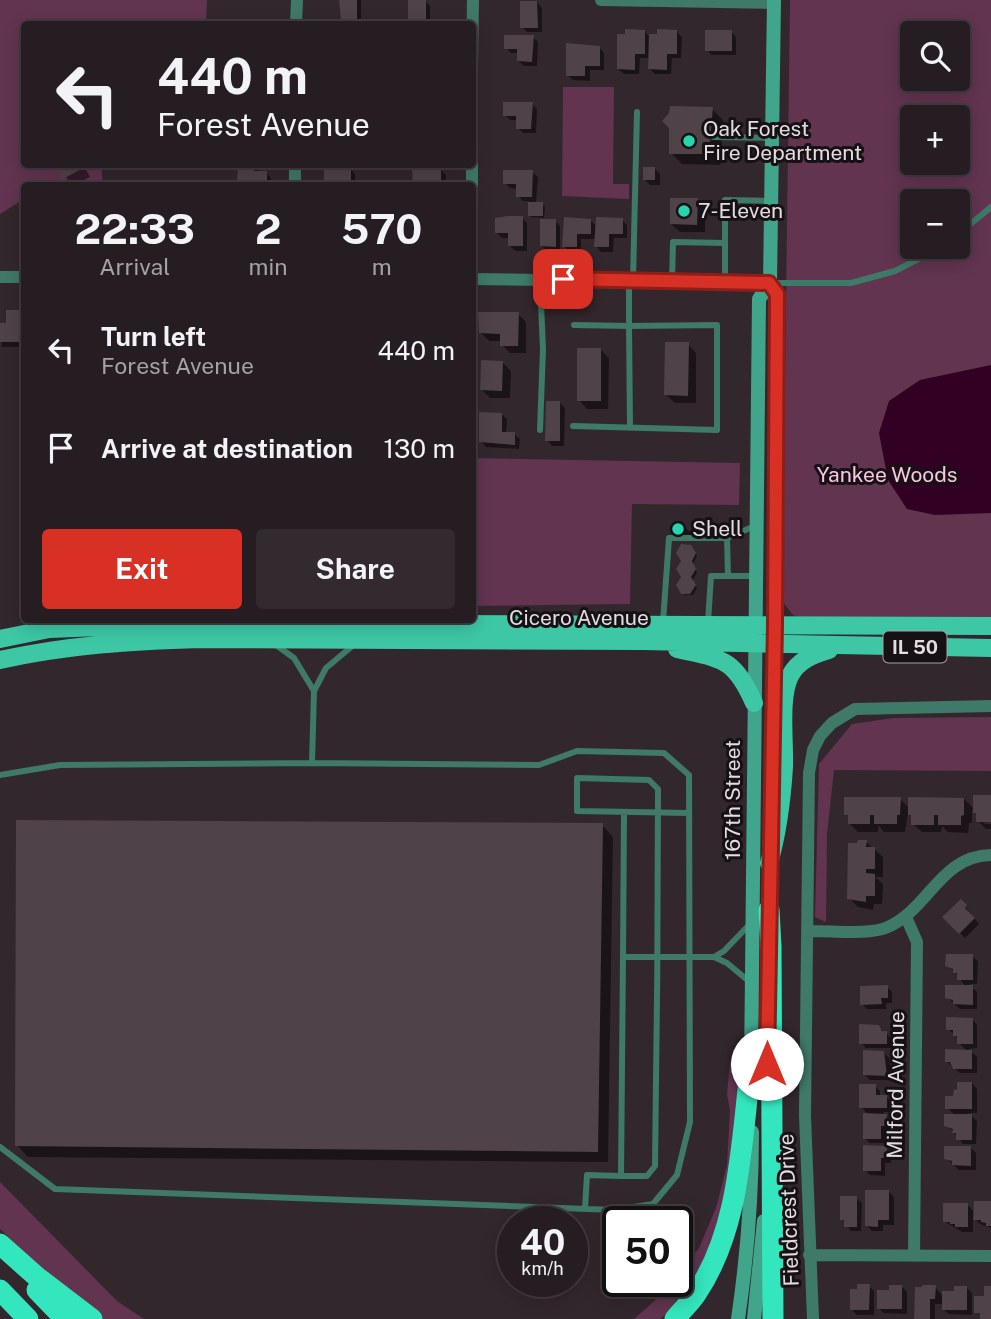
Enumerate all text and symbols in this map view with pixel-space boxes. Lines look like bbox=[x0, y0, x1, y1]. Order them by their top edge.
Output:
map controls bbox=[900, 21, 970, 259]
button: search bbox=[900, 21, 970, 91]
text: 440 m bbox=[157, 47, 308, 105]
icon: left bbox=[42, 49, 133, 140]
button: + bbox=[900, 105, 970, 175]
text: Forest Avenue bbox=[157, 106, 370, 143]
place label: Oak Forest Fire Department bbox=[703, 116, 862, 165]
marker: Oak Forest Fire Department bbox=[681, 133, 697, 149]
button: − bbox=[900, 189, 970, 259]
place label: 7-Eleven bbox=[698, 198, 783, 223]
marker: 7-Eleven bbox=[676, 203, 692, 219]
text: 22:33 bbox=[75, 204, 195, 253]
text: 2 bbox=[255, 204, 281, 253]
text: 570 bbox=[341, 204, 422, 253]
pin bbox=[533, 249, 593, 309]
text: Arrival bbox=[99, 253, 170, 280]
text: min bbox=[249, 253, 288, 280]
text: m bbox=[372, 253, 392, 280]
icon: arrive bbox=[544, 260, 582, 298]
text: Turn left bbox=[101, 321, 206, 352]
icon: left bbox=[42, 331, 80, 369]
text: 440 m bbox=[378, 335, 455, 366]
text: Forest Avenue bbox=[101, 352, 254, 379]
icon: arrive bbox=[42, 429, 80, 467]
text: Arrive at destination bbox=[101, 433, 353, 464]
text: 130 m bbox=[383, 433, 455, 464]
park label: Yankee Woods bbox=[817, 462, 957, 487]
place label: Shell bbox=[692, 516, 742, 541]
marker: Shell bbox=[670, 521, 686, 537]
button: Exit bbox=[42, 529, 242, 609]
button: Share bbox=[256, 529, 455, 609]
street label: Cicero Avenue bbox=[509, 605, 649, 630]
road number: IL 50 bbox=[884, 632, 946, 662]
street label: 167th Street bbox=[720, 740, 745, 860]
street label: Milford Avenue bbox=[882, 1011, 909, 1159]
position arrow bbox=[730, 1027, 804, 1101]
street label: Fieldcrest Drive bbox=[773, 1133, 804, 1287]
speed limit sign: 50 bbox=[602, 1206, 693, 1297]
text: 40 bbox=[520, 1222, 565, 1263]
text: km/h bbox=[521, 1258, 564, 1279]

